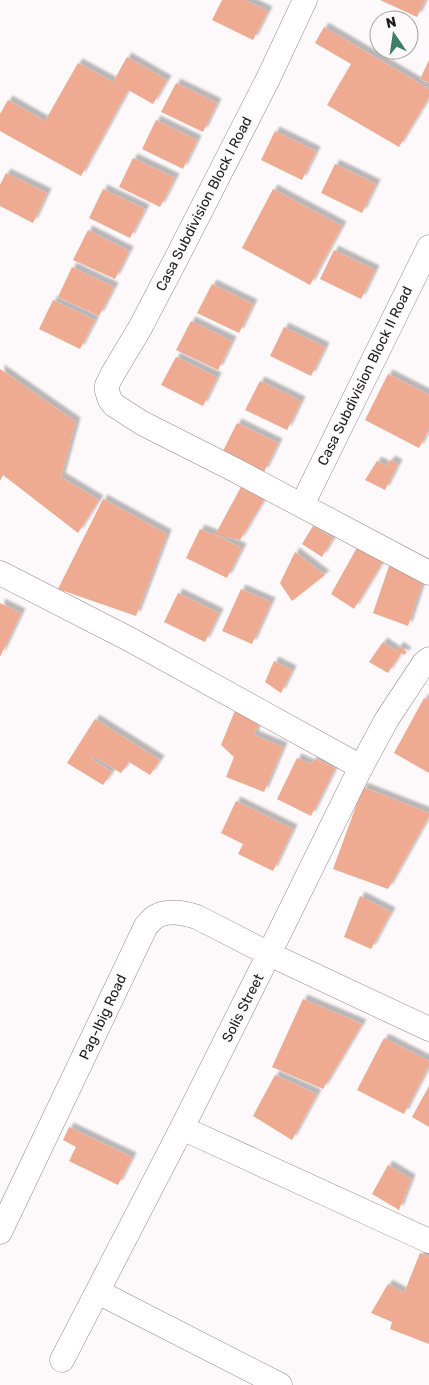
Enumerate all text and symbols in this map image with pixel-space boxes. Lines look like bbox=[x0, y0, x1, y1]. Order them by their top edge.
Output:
north arrow bbox=[369, 10, 419, 60]
text: N bbox=[384, 13, 398, 32]
street label: Casa Subdivision Block I Road bbox=[152, 114, 256, 294]
street label: Casa Subdivision Block II Road bbox=[314, 284, 416, 468]
street label: Solis Street bbox=[218, 970, 268, 1045]
street label: Pag-Ibig Road bbox=[76, 972, 130, 1062]

